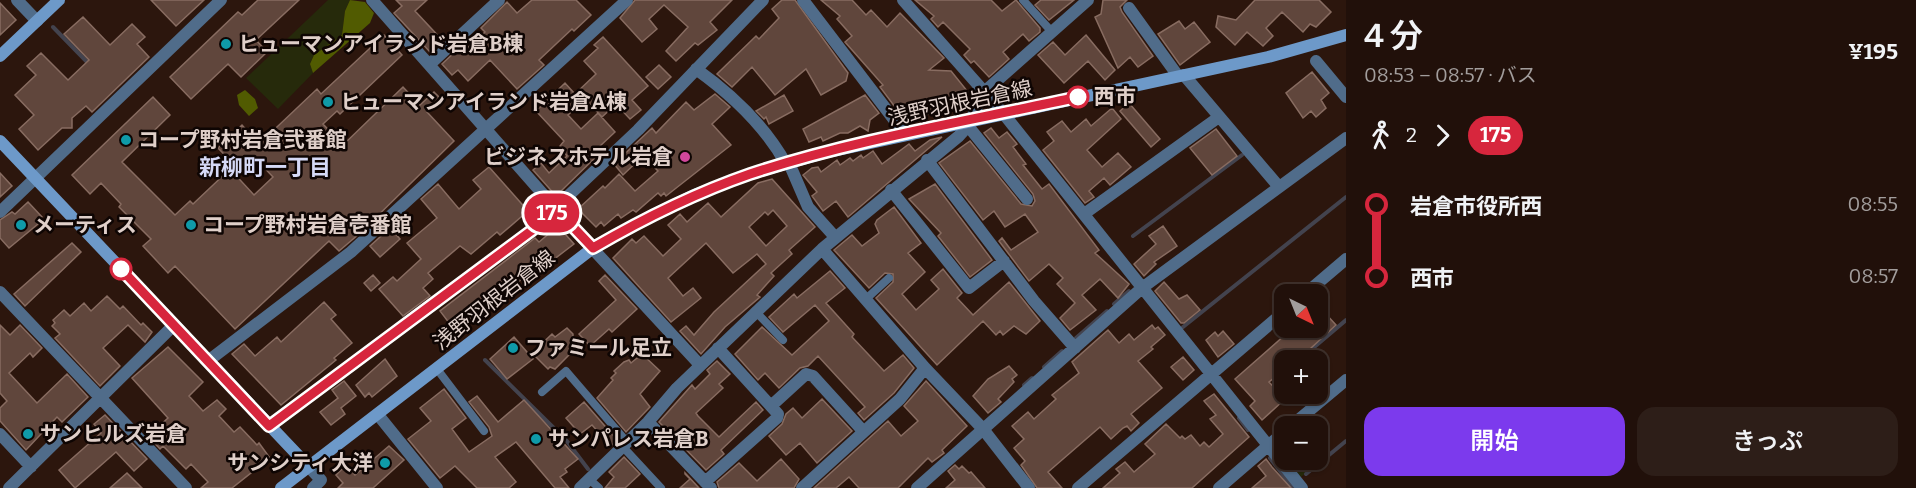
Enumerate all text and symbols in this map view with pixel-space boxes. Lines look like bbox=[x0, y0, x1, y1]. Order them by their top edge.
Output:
text: 4 分 bbox=[1364, 16, 1423, 56]
place label: ヒューマンアイランド岩倉B棟 bbox=[238, 31, 524, 57]
marker: ヒューマンアイランド岩倉B棟 bbox=[219, 37, 233, 51]
text: ¥195 bbox=[1848, 38, 1898, 65]
text: 08:53 – 08:57 · バス bbox=[1364, 63, 1537, 87]
street label: 浅野羽根岩倉線 bbox=[885, 75, 1035, 131]
place label: 西市 bbox=[1094, 84, 1136, 110]
marker: 西市 bbox=[1067, 86, 1089, 108]
place label: ヒューマンアイランド岩倉A棟 bbox=[340, 89, 627, 115]
marker: ヒューマンアイランド岩倉A棟 bbox=[321, 95, 335, 109]
icon: walk bbox=[1364, 119, 1397, 152]
icon: forward bbox=[1426, 119, 1459, 152]
text: 175 bbox=[1480, 122, 1511, 148]
text: 2 bbox=[1406, 123, 1417, 147]
place label: コープ野村岩倉弐番館 bbox=[138, 127, 347, 153]
marker: コープ野村岩倉弐番館 bbox=[119, 133, 133, 147]
place label: ビジネスホテル岩倉 bbox=[484, 144, 673, 170]
marker: ビジネスホテル岩倉 bbox=[678, 150, 692, 164]
district label: 新柳町一丁目 bbox=[199, 154, 331, 181]
text: 08:55 bbox=[1848, 192, 1898, 216]
text: 岩倉市役所西 bbox=[1410, 193, 1542, 220]
line badge: 175 bbox=[518, 194, 586, 232]
text: 175 bbox=[536, 200, 568, 226]
place label: メーティス bbox=[33, 212, 137, 238]
place label: コープ野村岩倉壱番館 bbox=[203, 212, 412, 238]
marker: メーティス bbox=[14, 218, 28, 232]
marker: コープ野村岩倉壱番館 bbox=[184, 218, 198, 232]
street label: 浅野羽根岩倉線 bbox=[428, 245, 560, 355]
unlabelled marker bbox=[110, 258, 132, 280]
text: 08:57 bbox=[1849, 264, 1898, 288]
text: 西市 bbox=[1410, 265, 1454, 292]
north arrow bbox=[1274, 284, 1328, 338]
map controls bbox=[1274, 284, 1328, 470]
place label: ファミール足立 bbox=[525, 335, 672, 361]
marker: ファミール足立 bbox=[506, 341, 520, 355]
button: + bbox=[1274, 350, 1328, 404]
button: 開始 bbox=[1364, 407, 1625, 476]
button: きっぷ bbox=[1637, 407, 1898, 476]
button: − bbox=[1274, 416, 1328, 470]
place label: サンヒルズ岩倉 bbox=[40, 421, 187, 447]
place label: サンパレス岩倉B bbox=[548, 426, 709, 452]
marker: サンヒルズ岩倉 bbox=[21, 427, 35, 441]
marker: サンパレス岩倉B bbox=[529, 432, 543, 446]
place label: サンシティ大洋 bbox=[227, 450, 373, 476]
marker: サンシティ大洋 bbox=[378, 456, 392, 470]

